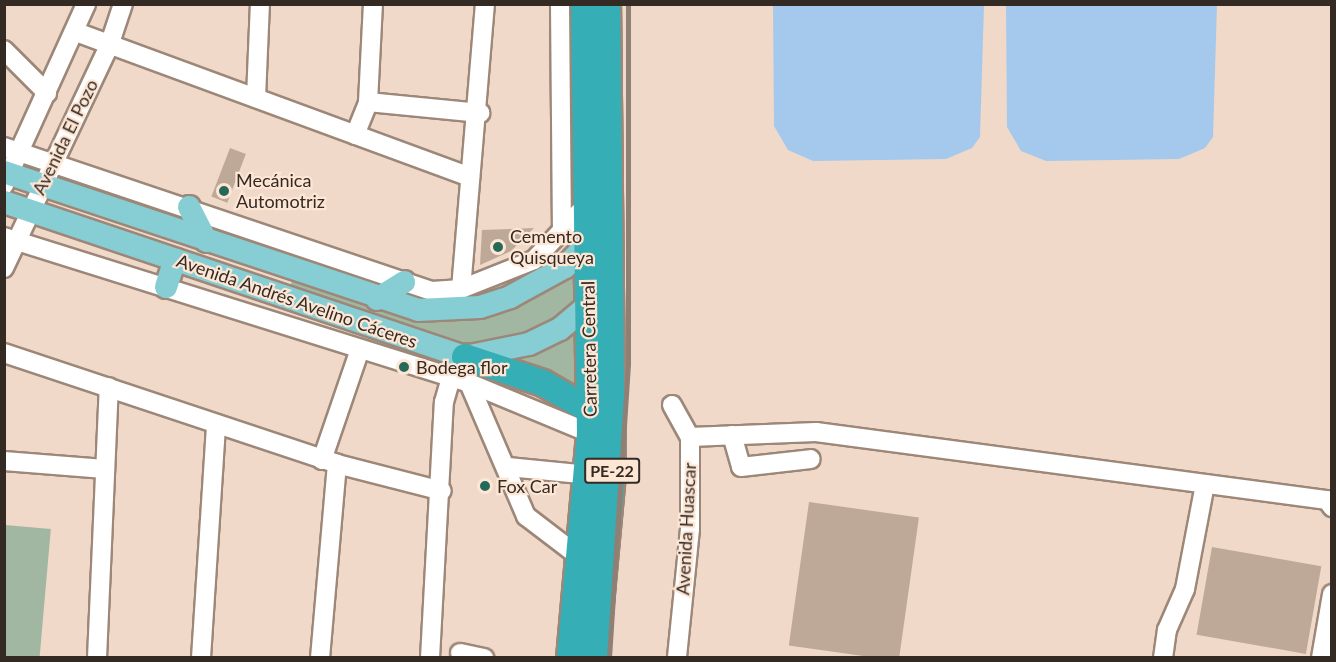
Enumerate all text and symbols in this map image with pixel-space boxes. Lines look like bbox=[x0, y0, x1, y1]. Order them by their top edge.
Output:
street label: Avenida El Pozo bbox=[28, 76, 102, 198]
place label: Mecánica Automotriz bbox=[236, 170, 325, 213]
marker: Mecánica Automotriz bbox=[217, 184, 231, 198]
place label: Cemento Quisqueya bbox=[510, 226, 594, 268]
marker: Cemento Quisqueya bbox=[491, 240, 505, 254]
street label: Avenida Andrés Avelino Cáceres bbox=[173, 249, 421, 353]
street label: Carretera Central bbox=[577, 281, 601, 417]
place label: Bodega flor bbox=[416, 356, 508, 378]
marker: Bodega flor bbox=[397, 360, 411, 374]
road number: PE-22 bbox=[584, 458, 640, 484]
street label: Avenida Huascar bbox=[672, 462, 700, 596]
place label: Fox Car bbox=[497, 475, 557, 497]
marker: Fox Car bbox=[478, 479, 492, 493]

